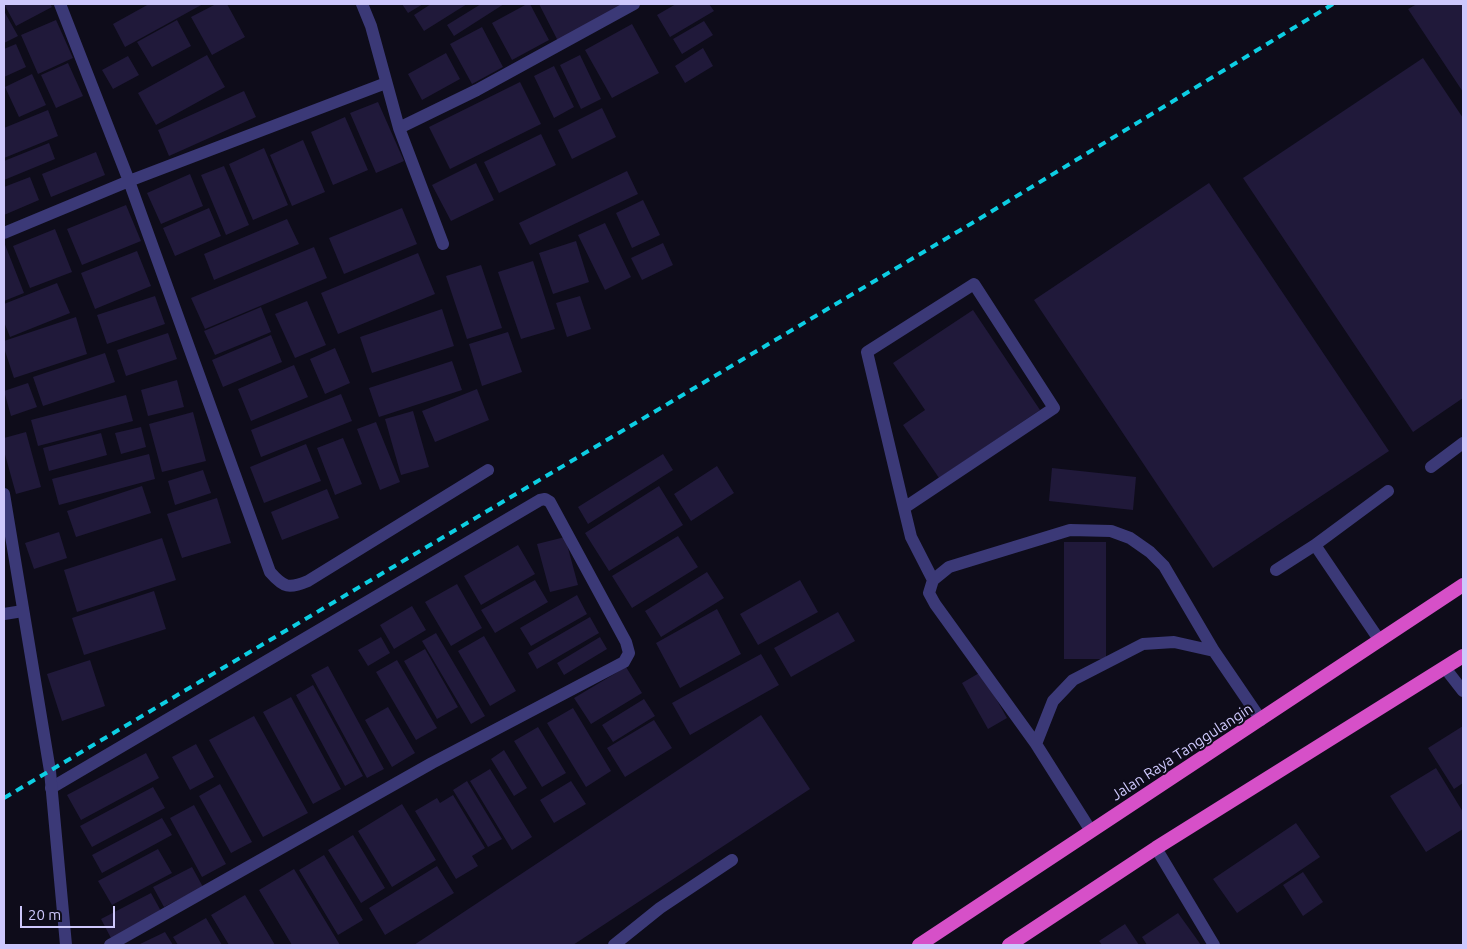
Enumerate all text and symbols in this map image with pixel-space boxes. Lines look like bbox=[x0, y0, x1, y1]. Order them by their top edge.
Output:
street label: Jalan Raya Tanggulangin bbox=[1108, 700, 1256, 804]
scale bar bbox=[22, 896, 118, 928]
text: 20 m bbox=[28, 906, 61, 923]

